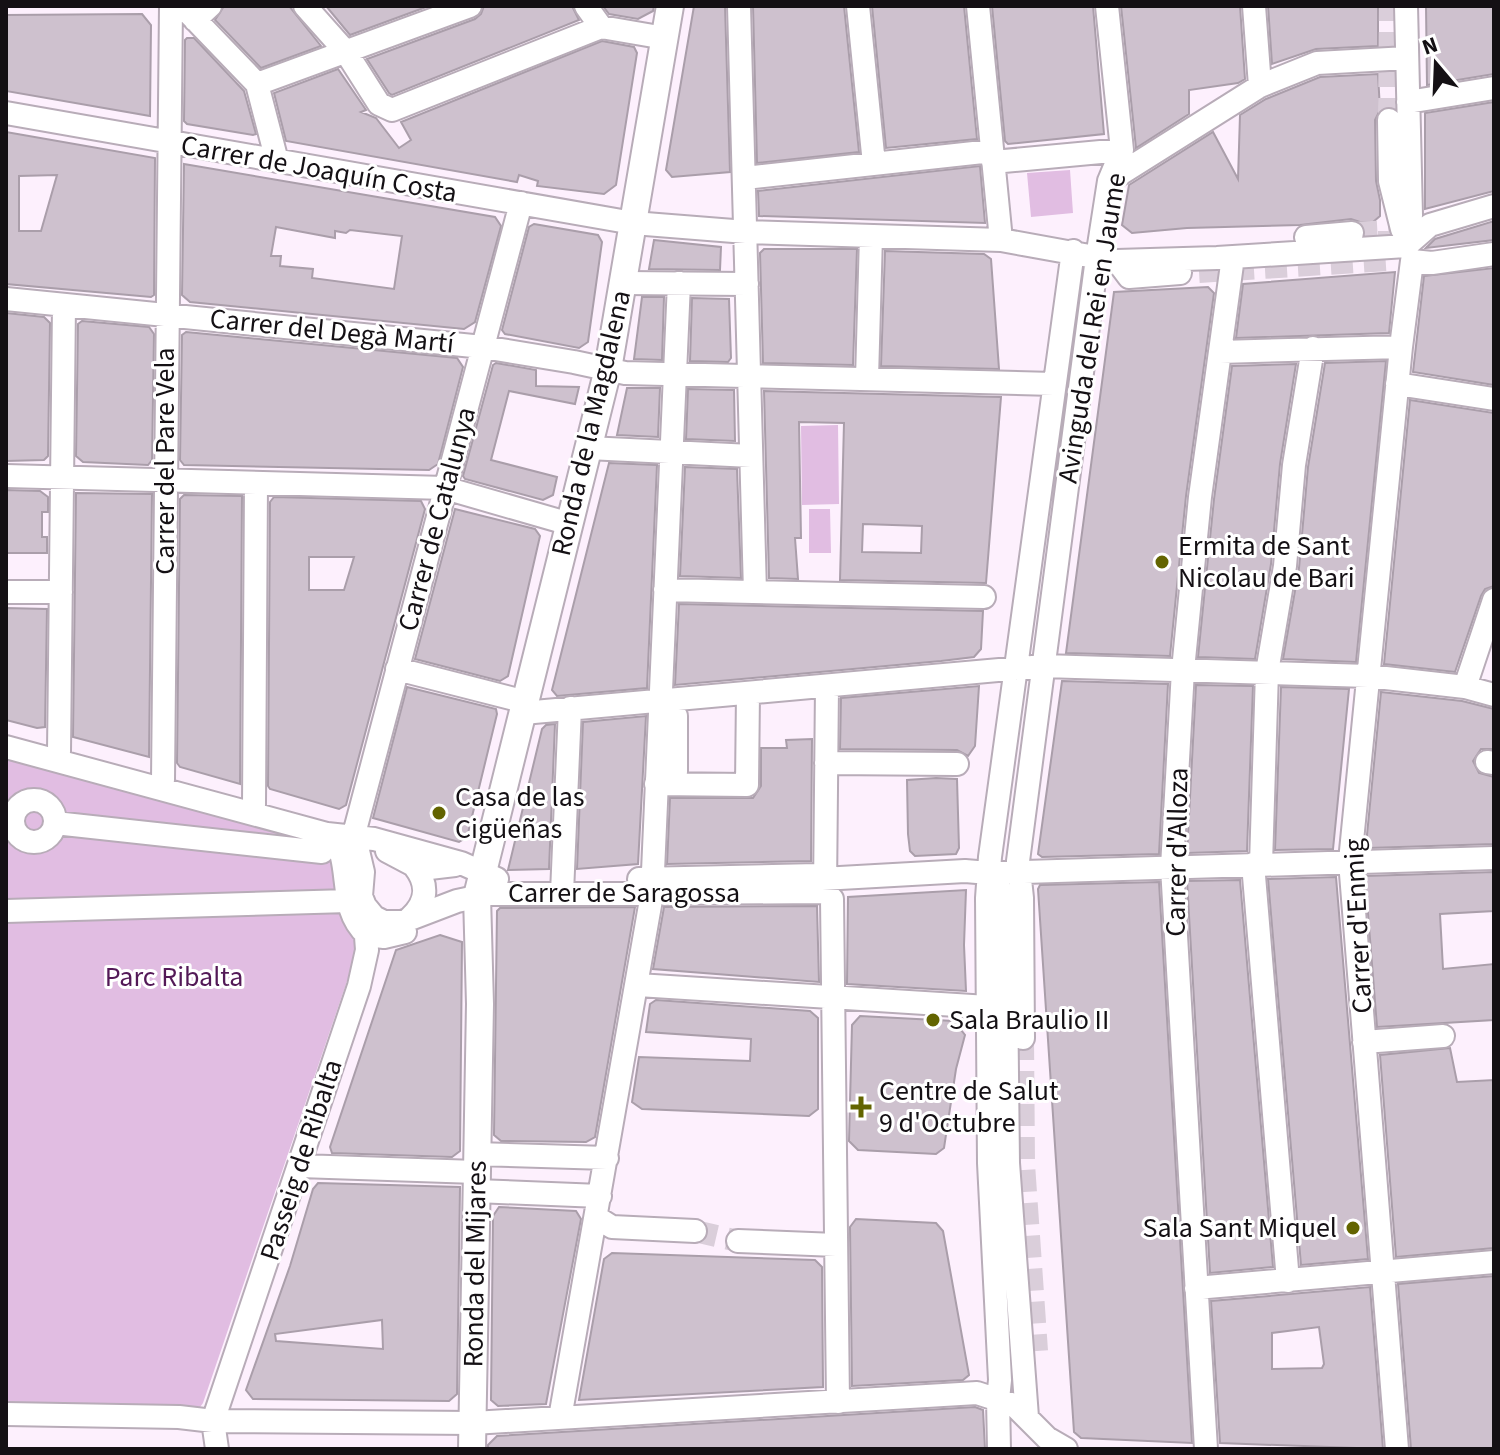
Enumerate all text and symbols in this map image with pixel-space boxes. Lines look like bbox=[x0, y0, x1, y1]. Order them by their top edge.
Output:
north arrow bbox=[1396, 24, 1476, 104]
text: N bbox=[1418, 29, 1442, 64]
street label: Carrer de Joaquín Costa bbox=[178, 125, 460, 213]
street label: Avinguda del Rei en Jaume bbox=[1048, 170, 1136, 486]
street label: Ronda de la Magdalena bbox=[541, 286, 641, 560]
street label: Carrer del Degà Martí bbox=[208, 298, 457, 364]
street label: Carrer del Pare Vela bbox=[145, 347, 185, 575]
street label: Carrer de Catalunya bbox=[388, 403, 486, 635]
place label: Ermita de Sant Nicolau de Bari bbox=[1178, 526, 1355, 598]
marker: Ermita de Sant Nicolau de Bari bbox=[1153, 553, 1171, 571]
street label: Carrer d'Alloza bbox=[1156, 767, 1198, 937]
place label: Casa de las Cigüeñas bbox=[455, 777, 585, 849]
marker: Casa de las Cigüeñas bbox=[430, 804, 448, 822]
street label: Carrer d'Enmig bbox=[1333, 837, 1383, 1015]
street label: Carrer de Saragossa bbox=[508, 873, 740, 913]
park label: Parc Ribalta bbox=[105, 957, 243, 997]
place label: Sala Braulio II bbox=[949, 1000, 1109, 1040]
marker: Sala Braulio II bbox=[924, 1011, 942, 1029]
street label: Passeig de Ribalta bbox=[250, 1054, 352, 1266]
place label: Centre de Salut 9 d'Octubre bbox=[879, 1071, 1059, 1143]
marker: Centre de Salut 9 d'Octubre bbox=[850, 1096, 872, 1118]
street label: Ronda del Mijares bbox=[453, 1160, 497, 1368]
place label: Sala Sant Miquel bbox=[1143, 1208, 1337, 1248]
marker: Sala Sant Miquel bbox=[1344, 1219, 1362, 1237]

